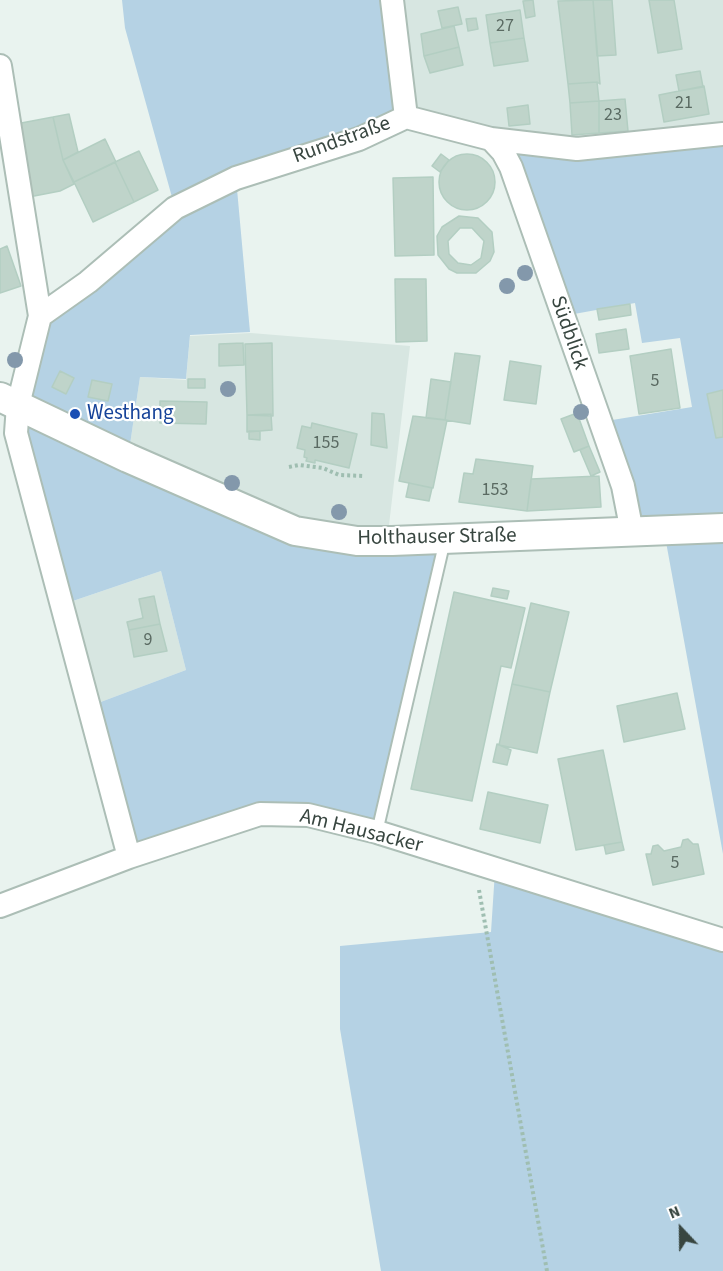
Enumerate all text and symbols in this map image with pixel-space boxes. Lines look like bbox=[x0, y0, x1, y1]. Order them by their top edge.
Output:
house number: 27 bbox=[496, 16, 514, 38]
house number: 21 bbox=[675, 93, 693, 115]
house number: 23 bbox=[604, 105, 622, 127]
street label: Rundstraße bbox=[290, 112, 394, 170]
street label: Südblick bbox=[544, 293, 592, 373]
house number: 5 bbox=[651, 371, 659, 393]
place label: Westhang bbox=[87, 401, 173, 427]
marker: Westhang bbox=[68, 407, 82, 421]
house number: 155 bbox=[313, 433, 339, 455]
house number: 153 bbox=[482, 480, 508, 502]
street label: Holthauser Straße bbox=[357, 524, 517, 552]
house number: 9 bbox=[144, 630, 152, 652]
street label: Am Hausacker bbox=[297, 805, 425, 859]
house number: 5 bbox=[671, 853, 679, 875]
north arrow bbox=[651, 1199, 711, 1259]
text: N bbox=[665, 1200, 683, 1225]

